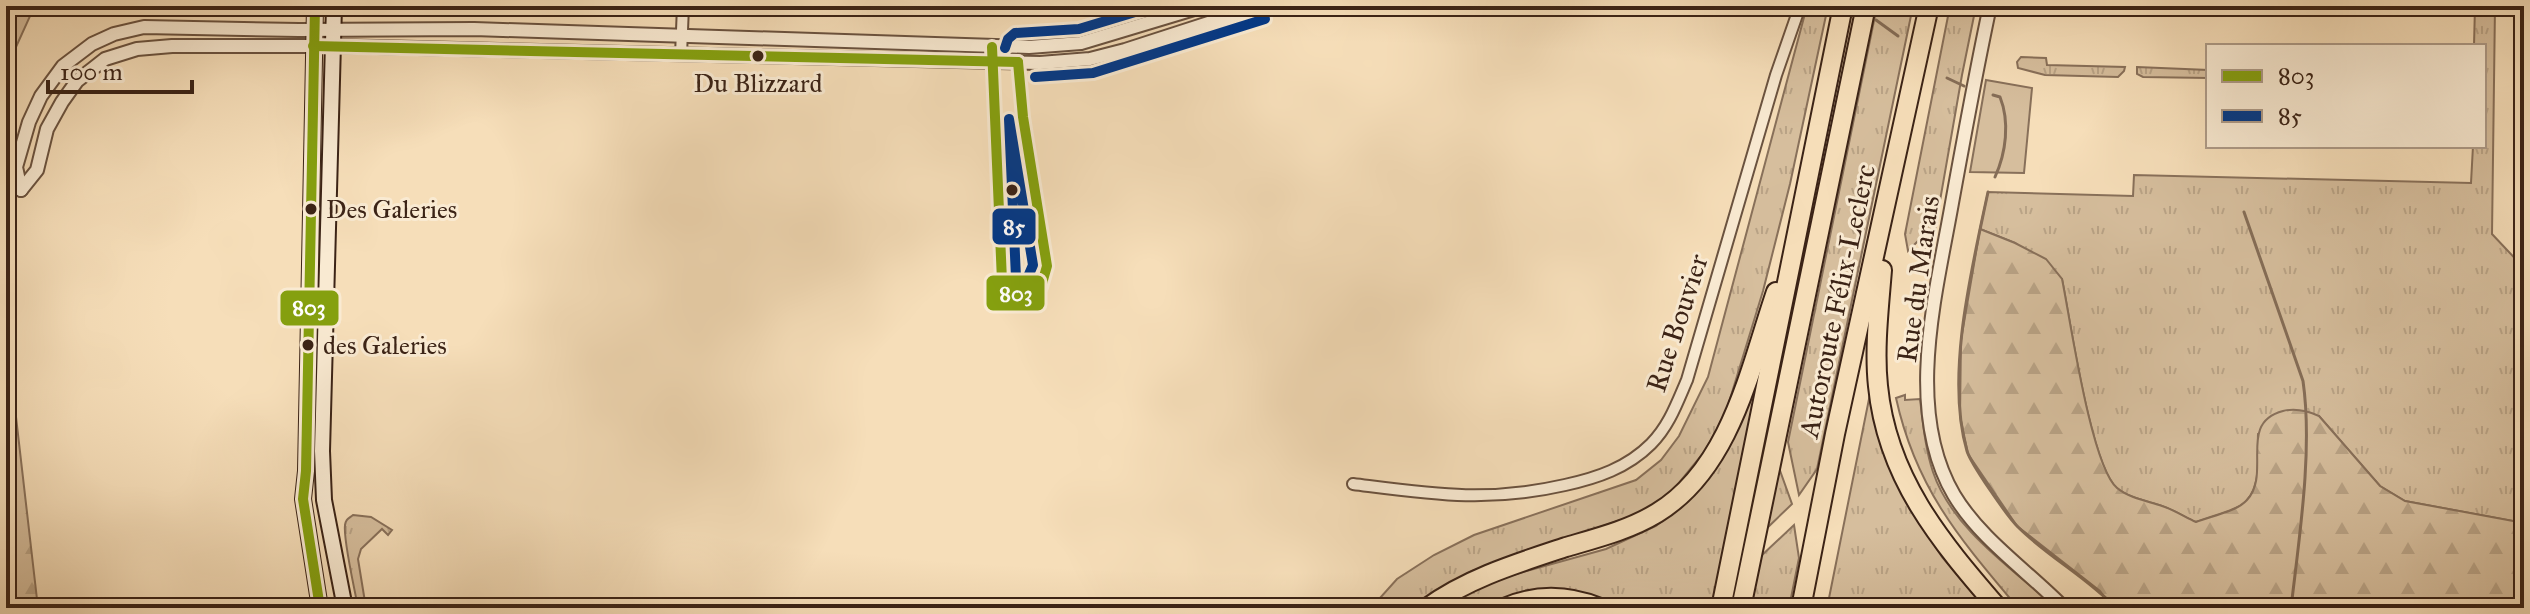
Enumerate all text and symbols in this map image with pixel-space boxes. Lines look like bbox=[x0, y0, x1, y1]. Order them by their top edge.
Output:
scale bar bbox=[48, 44, 192, 94]
legend bbox=[2206, 44, 2486, 148]
marker: Du Blizzard bbox=[750, 48, 766, 64]
text: 100 m bbox=[60, 57, 123, 87]
text: 803 bbox=[2278, 61, 2314, 91]
place label: Du Blizzard bbox=[693, 67, 823, 99]
text: 85 bbox=[2278, 101, 2302, 131]
street label: Autoroute Félix-Leclerc bbox=[1791, 161, 1883, 442]
unlabelled marker bbox=[1004, 182, 1020, 198]
place label: Des Galeries bbox=[326, 193, 457, 225]
street label: Rue du Marais bbox=[1889, 193, 1947, 365]
marker: Des Galeries bbox=[303, 201, 319, 217]
line badge: 85 bbox=[991, 207, 1037, 246]
text: 85 bbox=[1003, 213, 1026, 240]
street label: Rue Bouvier bbox=[1638, 249, 1716, 396]
line badge: 803 bbox=[985, 274, 1046, 312]
text: 803 bbox=[999, 280, 1033, 307]
line badge: 803 bbox=[279, 289, 340, 327]
text: 803 bbox=[292, 294, 326, 321]
place label: des Galeries bbox=[323, 329, 447, 361]
marker: des Galeries bbox=[300, 337, 316, 353]

